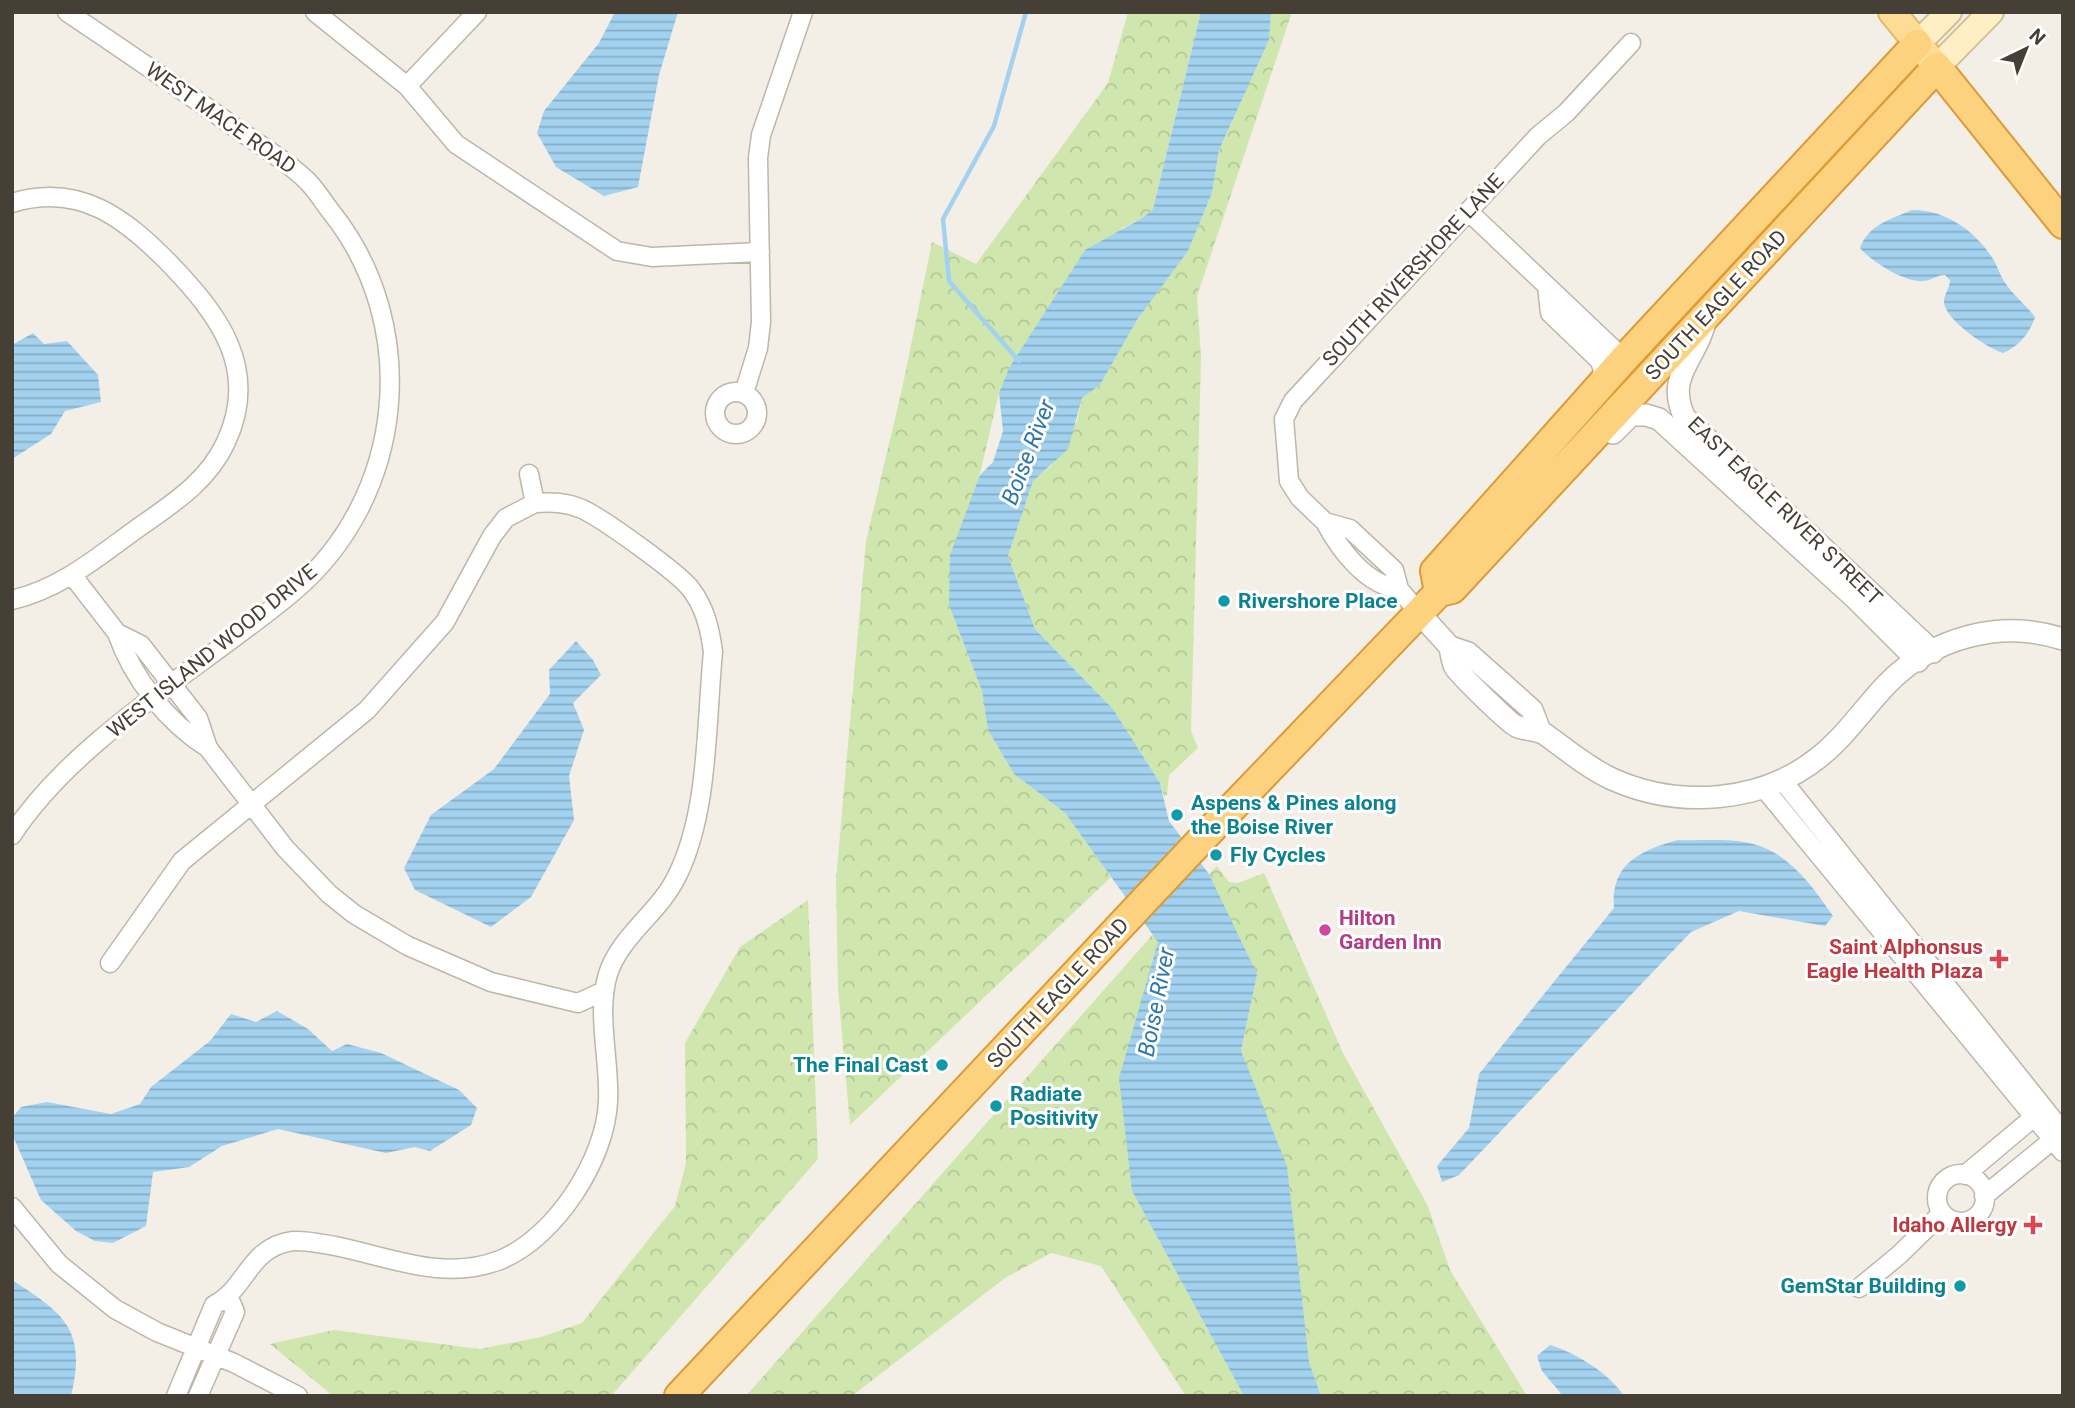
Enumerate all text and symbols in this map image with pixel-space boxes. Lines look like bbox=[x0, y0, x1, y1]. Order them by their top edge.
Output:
north arrow bbox=[1991, 14, 2061, 84]
text: N bbox=[2025, 24, 2050, 50]
street label: WEST MACE ROAD bbox=[141, 57, 301, 179]
street label: SOUTH RIVERSHORE LANE bbox=[1318, 169, 1509, 371]
street label: SOUTH EAGLE ROAD bbox=[1640, 225, 1792, 385]
water label: Boise River bbox=[996, 395, 1061, 508]
street label: EAST EAGLE RIVER STREET bbox=[1683, 412, 1887, 610]
street label: WEST ISLAND WOOD DRIVE bbox=[103, 559, 321, 743]
place label: Rivershore Place bbox=[1238, 589, 1398, 613]
marker: Rivershore Place bbox=[1216, 593, 1232, 609]
place label: Aspens & Pines along the Boise River bbox=[1191, 791, 1397, 839]
marker: Aspens & Pines along the Boise River bbox=[1169, 807, 1185, 823]
place label: Fly Cycles bbox=[1230, 843, 1326, 867]
marker: Fly Cycles bbox=[1208, 847, 1224, 863]
place label: Hilton Garden Inn bbox=[1339, 906, 1442, 954]
street label: SOUTH EAGLE ROAD bbox=[982, 913, 1134, 1073]
marker: Hilton Garden Inn bbox=[1317, 922, 1333, 938]
place label: Saint Alphonsus Eagle Health Plaza bbox=[1807, 935, 1983, 983]
water label: Boise River bbox=[1133, 944, 1181, 1059]
marker: Saint Alphonsus Eagle Health Plaza bbox=[1989, 949, 2009, 969]
place label: The Final Cast bbox=[793, 1053, 928, 1077]
marker: The Final Cast bbox=[934, 1057, 950, 1073]
place label: Radiate Positivity bbox=[1010, 1082, 1099, 1130]
marker: Radiate Positivity bbox=[988, 1098, 1004, 1114]
place label: Idaho Allergy bbox=[1892, 1213, 2017, 1237]
marker: Idaho Allergy bbox=[2023, 1215, 2043, 1235]
place label: GemStar Building bbox=[1781, 1274, 1946, 1298]
marker: GemStar Building bbox=[1952, 1278, 1968, 1294]

